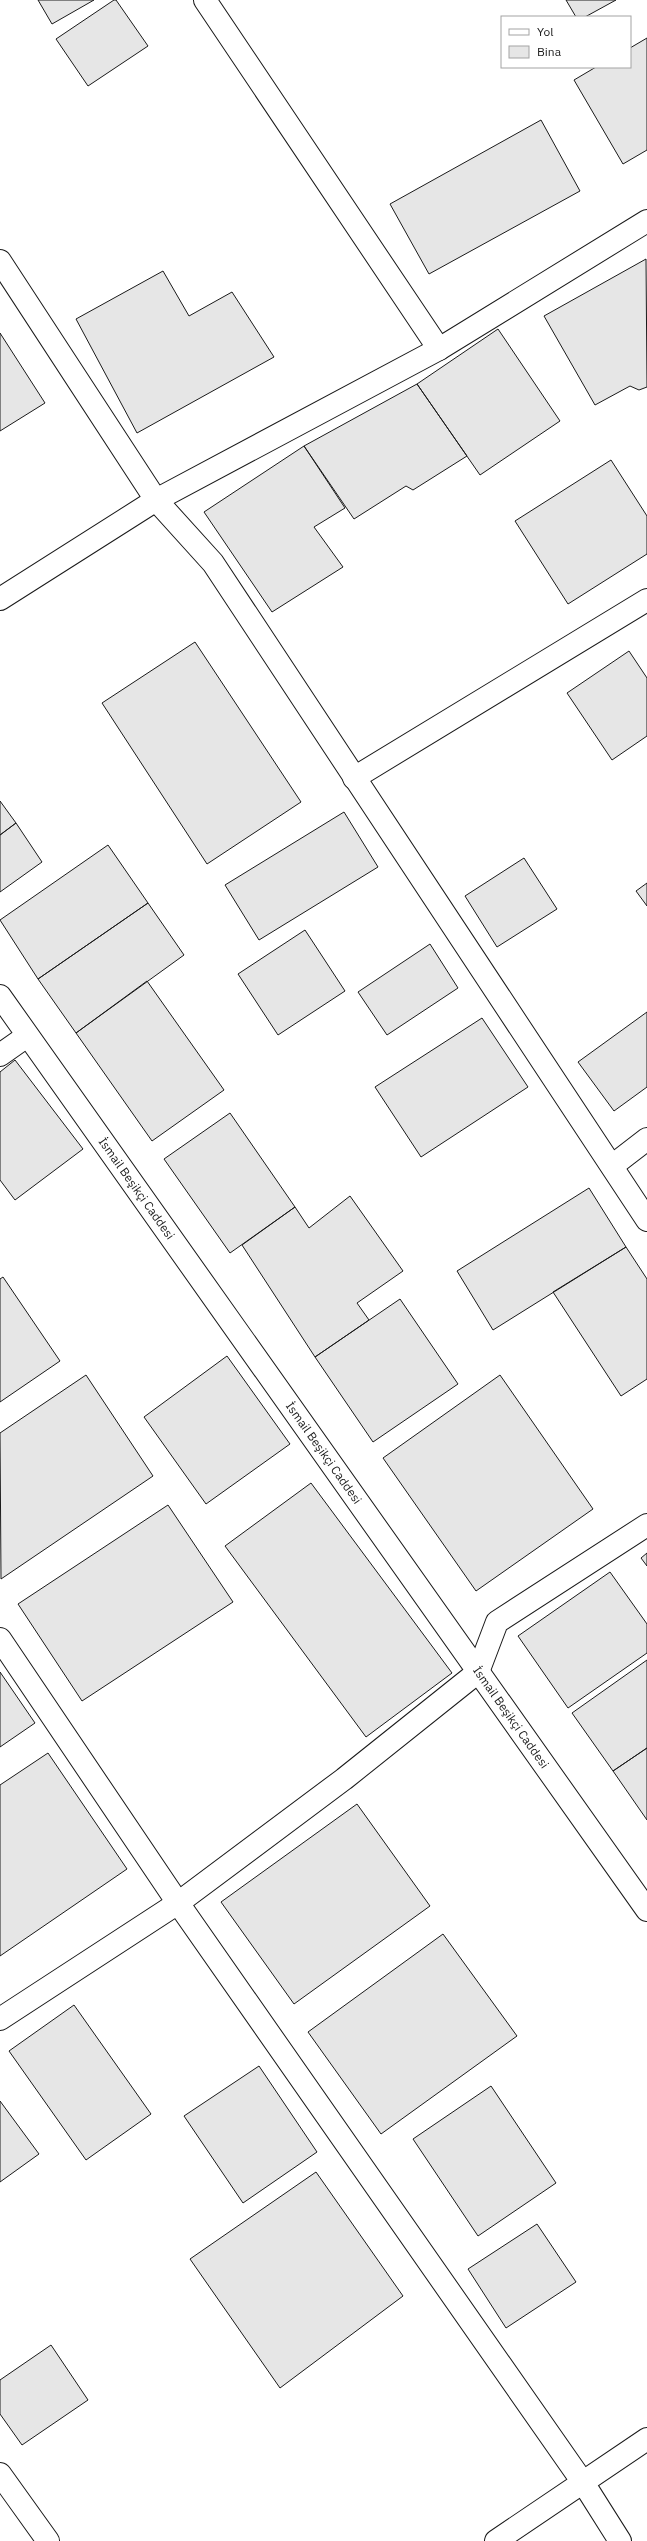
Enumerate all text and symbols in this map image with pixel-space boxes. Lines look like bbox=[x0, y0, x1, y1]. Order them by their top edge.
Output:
legend bbox=[501, 16, 631, 68]
text: Yol bbox=[537, 24, 554, 39]
text: Bina bbox=[537, 44, 562, 59]
street label: İsmail Beşikçi Caddesi bbox=[96, 1134, 178, 1242]
street label: İsmail Beşikçi Caddesi bbox=[283, 1399, 365, 1507]
street label: İsmail Beşikçi Caddesi bbox=[470, 1663, 552, 1771]

